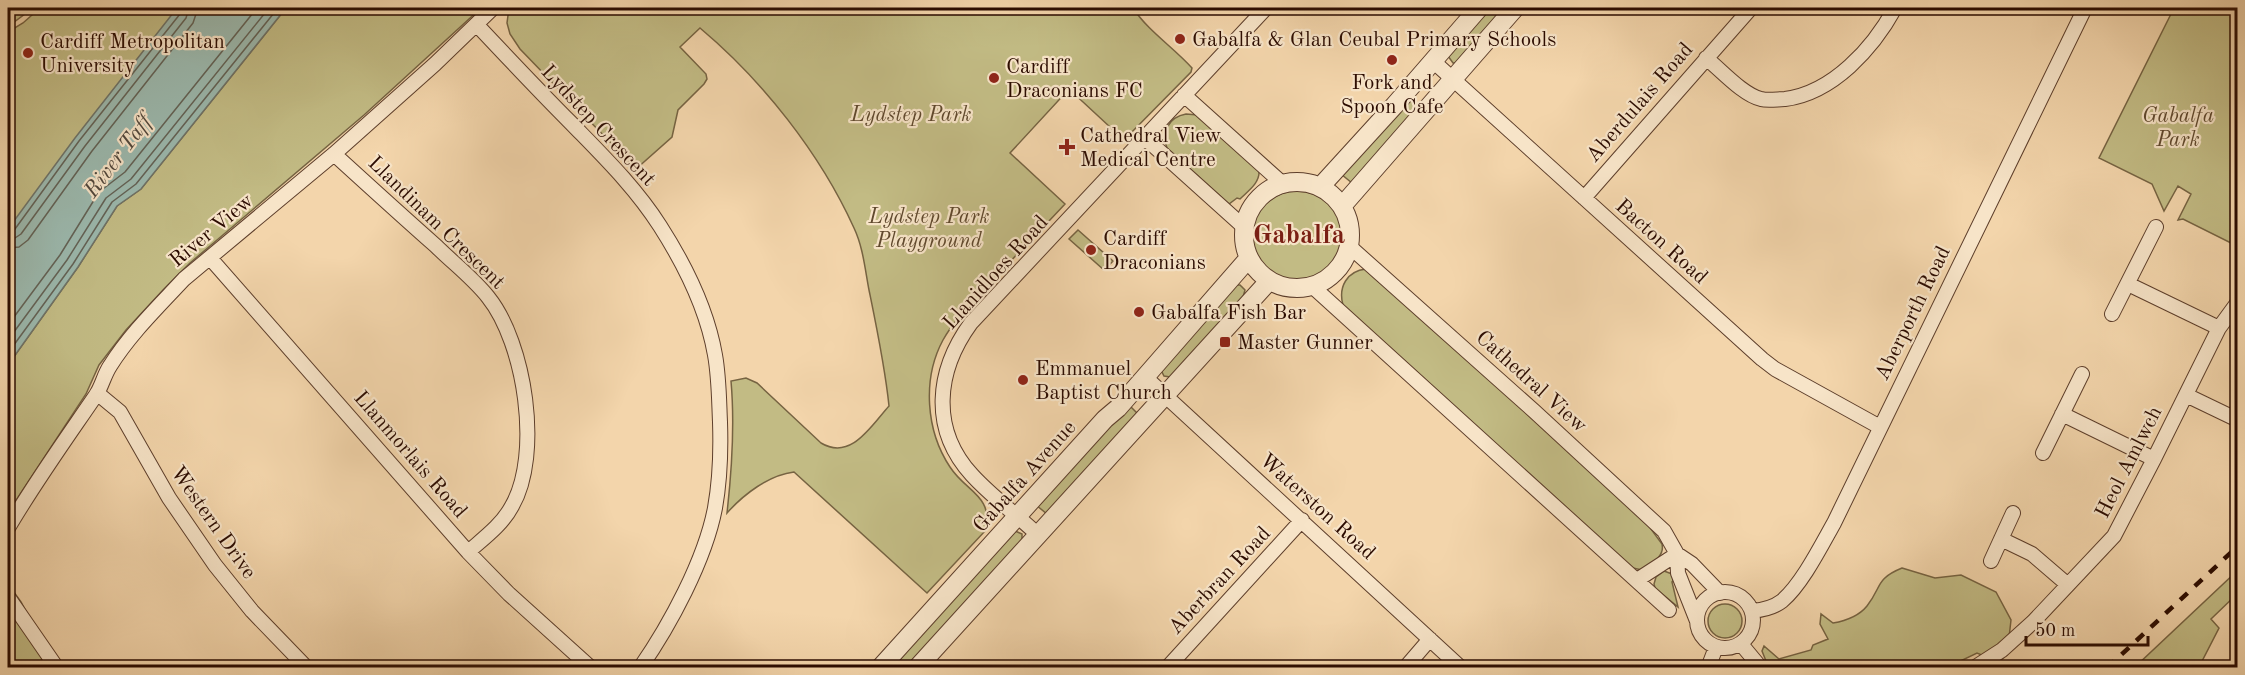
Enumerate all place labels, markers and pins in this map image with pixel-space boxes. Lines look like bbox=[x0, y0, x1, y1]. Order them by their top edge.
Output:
place label: Gabalfa & Glan Ceubal Primary Schools bbox=[1192, 30, 1556, 51]
place label: Cardiff Metropolitan University bbox=[40, 32, 225, 77]
marker: Gabalfa & Glan Ceubal Primary Schools bbox=[1173, 32, 1187, 46]
marker: Cardiff Metropolitan University bbox=[21, 46, 35, 60]
marker: Fork and Spoon Cafe bbox=[1385, 53, 1399, 67]
place label: Cardiff Draconians FC bbox=[1006, 57, 1143, 102]
marker: Cardiff Draconians FC bbox=[987, 71, 1001, 85]
place label: Fork and Spoon Cafe bbox=[1341, 73, 1443, 118]
place label: Cathedral View Medical Centre bbox=[1080, 126, 1221, 171]
marker: Cathedral View Medical Centre bbox=[1058, 138, 1076, 156]
place label: Cardiff Draconians bbox=[1103, 229, 1206, 274]
marker: Cardiff Draconians bbox=[1084, 243, 1098, 257]
place label: Gabalfa Fish Bar bbox=[1151, 303, 1307, 324]
marker: Gabalfa Fish Bar bbox=[1132, 305, 1146, 319]
place label: Master Gunner bbox=[1237, 333, 1373, 354]
marker: Master Gunner bbox=[1218, 335, 1232, 349]
place label: Emmanuel Baptist Church bbox=[1035, 359, 1172, 404]
marker: Emmanuel Baptist Church bbox=[1016, 373, 1030, 387]

